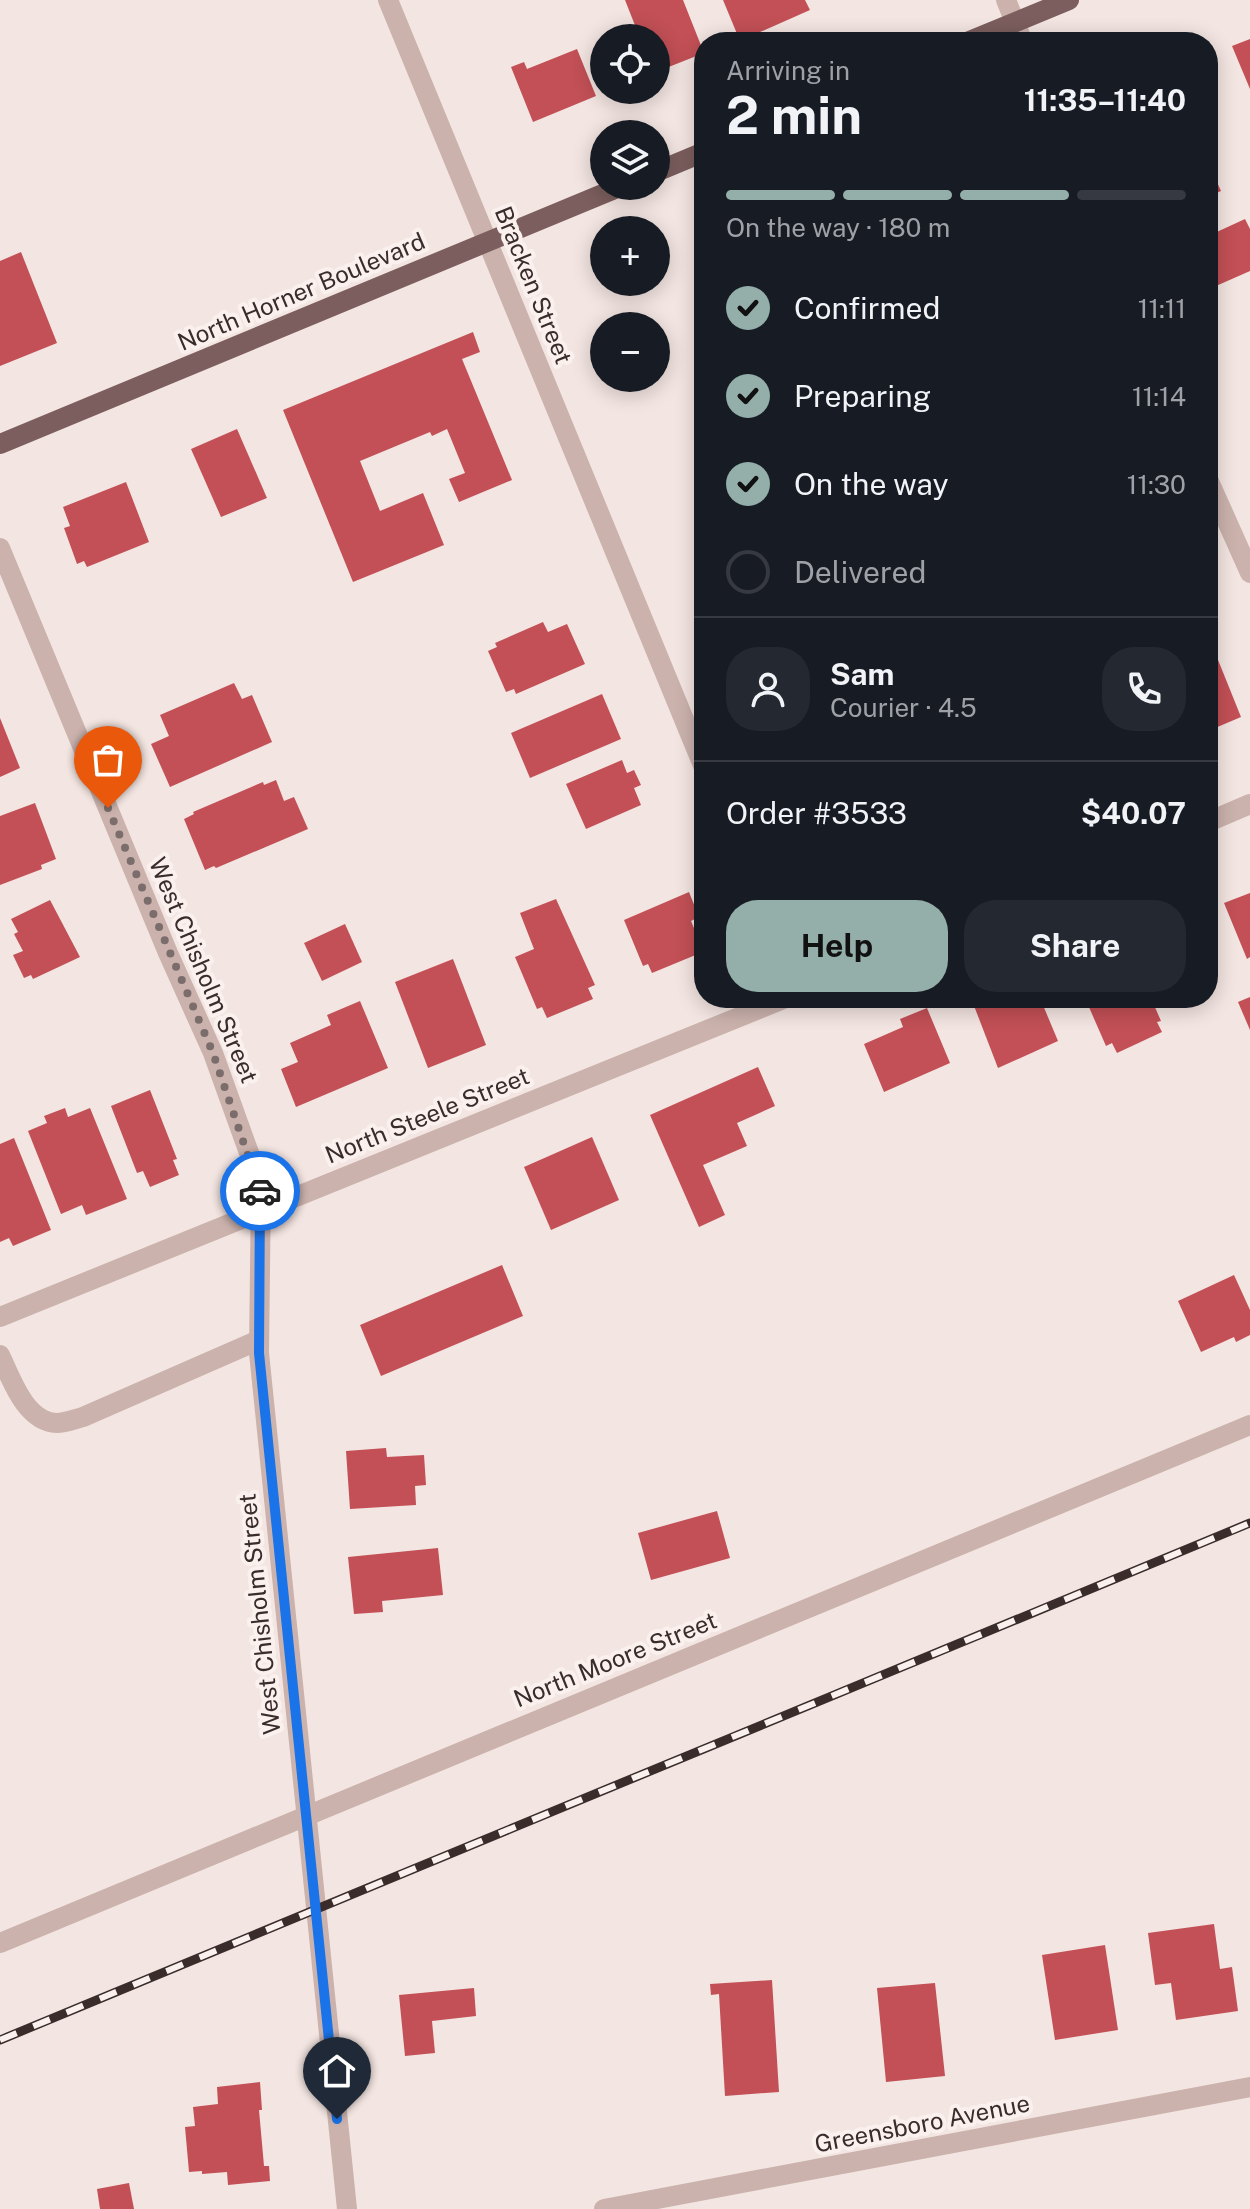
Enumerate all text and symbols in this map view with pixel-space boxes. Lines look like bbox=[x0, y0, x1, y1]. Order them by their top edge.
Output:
map controls bbox=[590, 24, 670, 392]
button: locate bbox=[590, 24, 670, 104]
text: Arriving in bbox=[726, 55, 850, 86]
text: 11:35–11:40 bbox=[1024, 82, 1186, 118]
text: 2 min bbox=[726, 85, 862, 146]
button: layers bbox=[590, 120, 670, 200]
street label: Bracken Street bbox=[490, 202, 578, 368]
text: On the way · 180 m bbox=[726, 212, 950, 243]
button: + bbox=[590, 216, 670, 296]
street label: North Horner Boulevard bbox=[173, 226, 429, 356]
icon: check bbox=[726, 286, 770, 330]
text: Confirmed bbox=[794, 290, 940, 326]
text: 11:11 bbox=[1138, 293, 1186, 324]
button: − bbox=[590, 312, 670, 392]
icon: check bbox=[726, 374, 770, 418]
text: Preparing bbox=[794, 378, 931, 414]
text: 11:14 bbox=[1132, 381, 1186, 412]
icon: check bbox=[726, 462, 770, 506]
text: On the way bbox=[794, 466, 948, 502]
text: 11:30 bbox=[1127, 469, 1186, 500]
text: Delivered bbox=[794, 554, 926, 590]
button: person bbox=[726, 647, 810, 731]
button: phone bbox=[1102, 647, 1186, 731]
text: Sam bbox=[830, 656, 894, 692]
text: Courier · 4.5 bbox=[830, 692, 977, 723]
pin bbox=[74, 726, 142, 808]
icon: bag bbox=[86, 738, 130, 782]
text: Order #3533 bbox=[726, 795, 907, 831]
text: $40.07 bbox=[1081, 795, 1186, 831]
street label: West Chisholm Street bbox=[144, 853, 264, 1087]
button: Help bbox=[726, 900, 948, 992]
button: Share bbox=[964, 900, 1186, 992]
street label: North Steele Street bbox=[321, 1061, 533, 1169]
courier bbox=[220, 1151, 300, 1231]
icon: car bbox=[238, 1169, 282, 1213]
street label: West Chisholm Street bbox=[232, 1492, 286, 1736]
street label: North Moore Street bbox=[509, 1605, 721, 1713]
pin bbox=[303, 2037, 371, 2119]
icon: home bbox=[315, 2049, 359, 2093]
street label: Greensboro Avenue bbox=[812, 2088, 1032, 2158]

